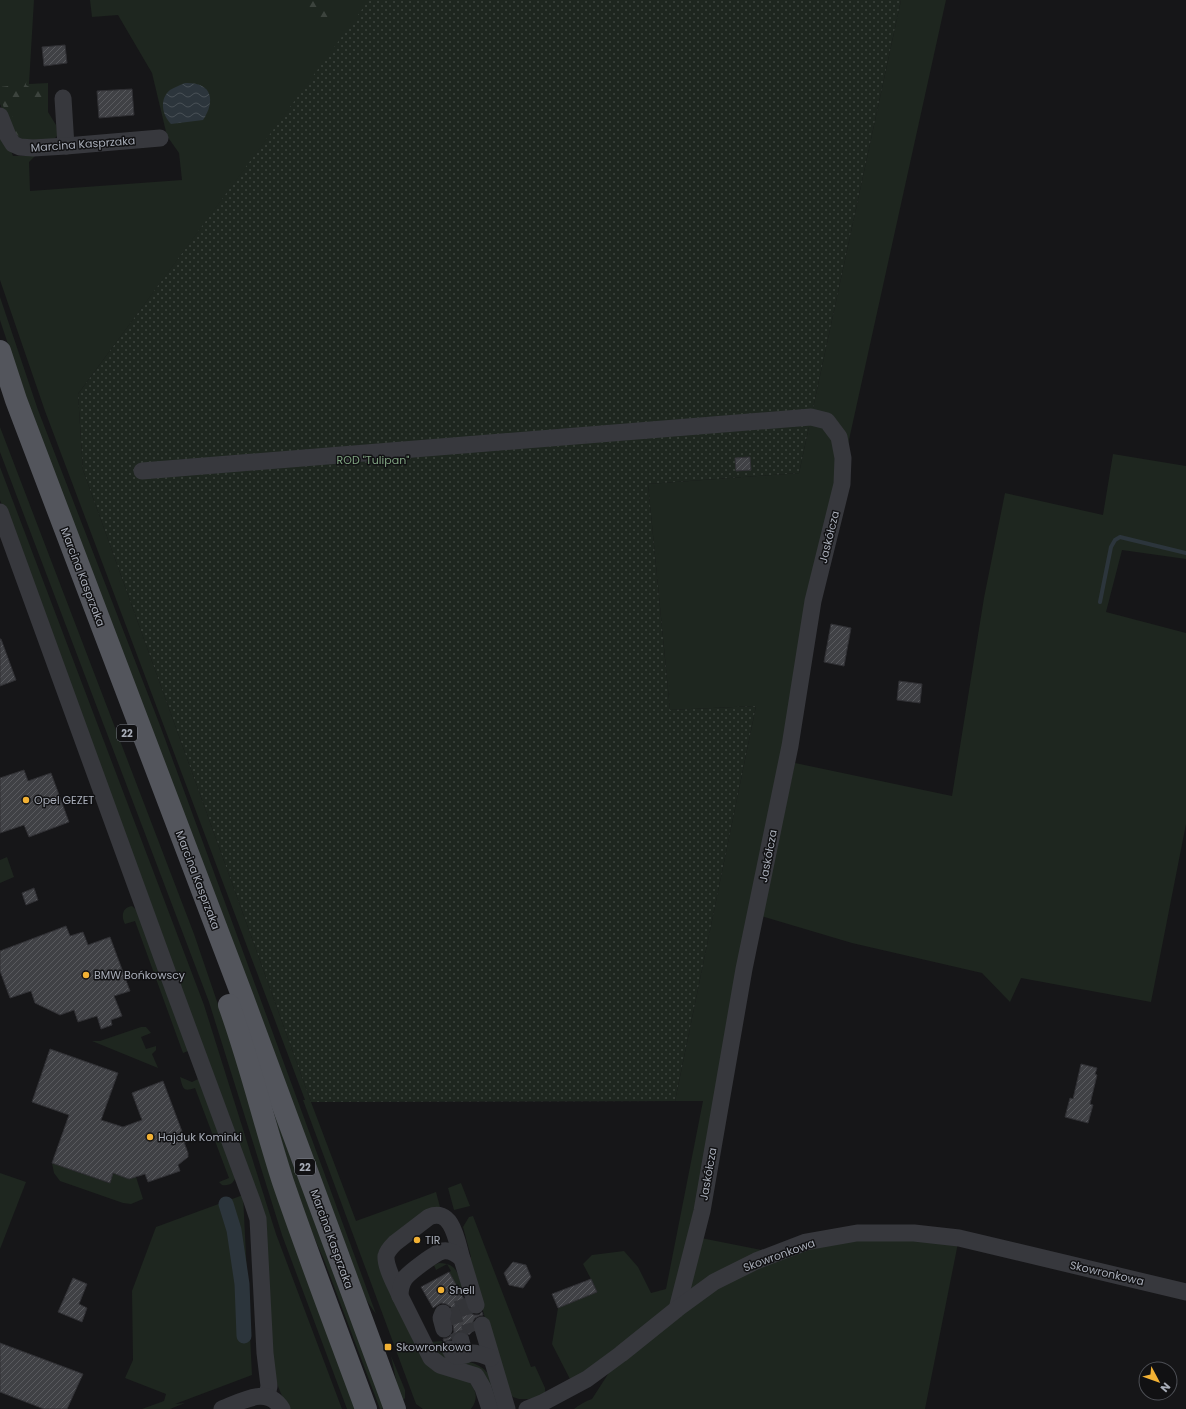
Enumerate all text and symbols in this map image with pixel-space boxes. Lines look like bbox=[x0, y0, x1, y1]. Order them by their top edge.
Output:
street label: Marcina Kasprzaka bbox=[30, 132, 136, 156]
park label: ROD "Tulipan" bbox=[337, 452, 409, 468]
street label: Jaskółcza bbox=[815, 509, 843, 565]
street label: Marcina Kasprzaka bbox=[57, 525, 109, 629]
road number: 22 bbox=[117, 725, 137, 741]
place label: Opel GEZET bbox=[34, 792, 94, 808]
marker: Opel GEZET bbox=[21, 795, 31, 805]
street label: Marcina Kasprzaka bbox=[172, 828, 224, 932]
street label: Jaskółcza bbox=[755, 828, 781, 884]
place label: BMW Bońkowscy bbox=[94, 967, 186, 983]
marker: BMW Bońkowscy bbox=[81, 970, 91, 980]
place label: Hajduk Kominki bbox=[158, 1129, 242, 1145]
marker: Hajduk Kominki bbox=[145, 1132, 155, 1142]
street label: Jaskółcza bbox=[695, 1146, 721, 1202]
road number: 22 bbox=[295, 1159, 315, 1175]
street label: Marcina Kasprzaka bbox=[307, 1187, 357, 1291]
place label: TIR bbox=[425, 1232, 441, 1248]
marker: TIR bbox=[412, 1235, 422, 1245]
street label: Skowronkowa bbox=[741, 1235, 817, 1275]
street label: Skowronkowa bbox=[1068, 1257, 1146, 1289]
place label: Shell bbox=[449, 1282, 475, 1298]
marker: Shell bbox=[436, 1285, 446, 1295]
place label: Skowronkowa bbox=[396, 1339, 472, 1355]
marker: Skowronkowa bbox=[383, 1342, 393, 1352]
north arrow bbox=[1138, 1361, 1178, 1401]
text: N bbox=[1157, 1379, 1174, 1396]

